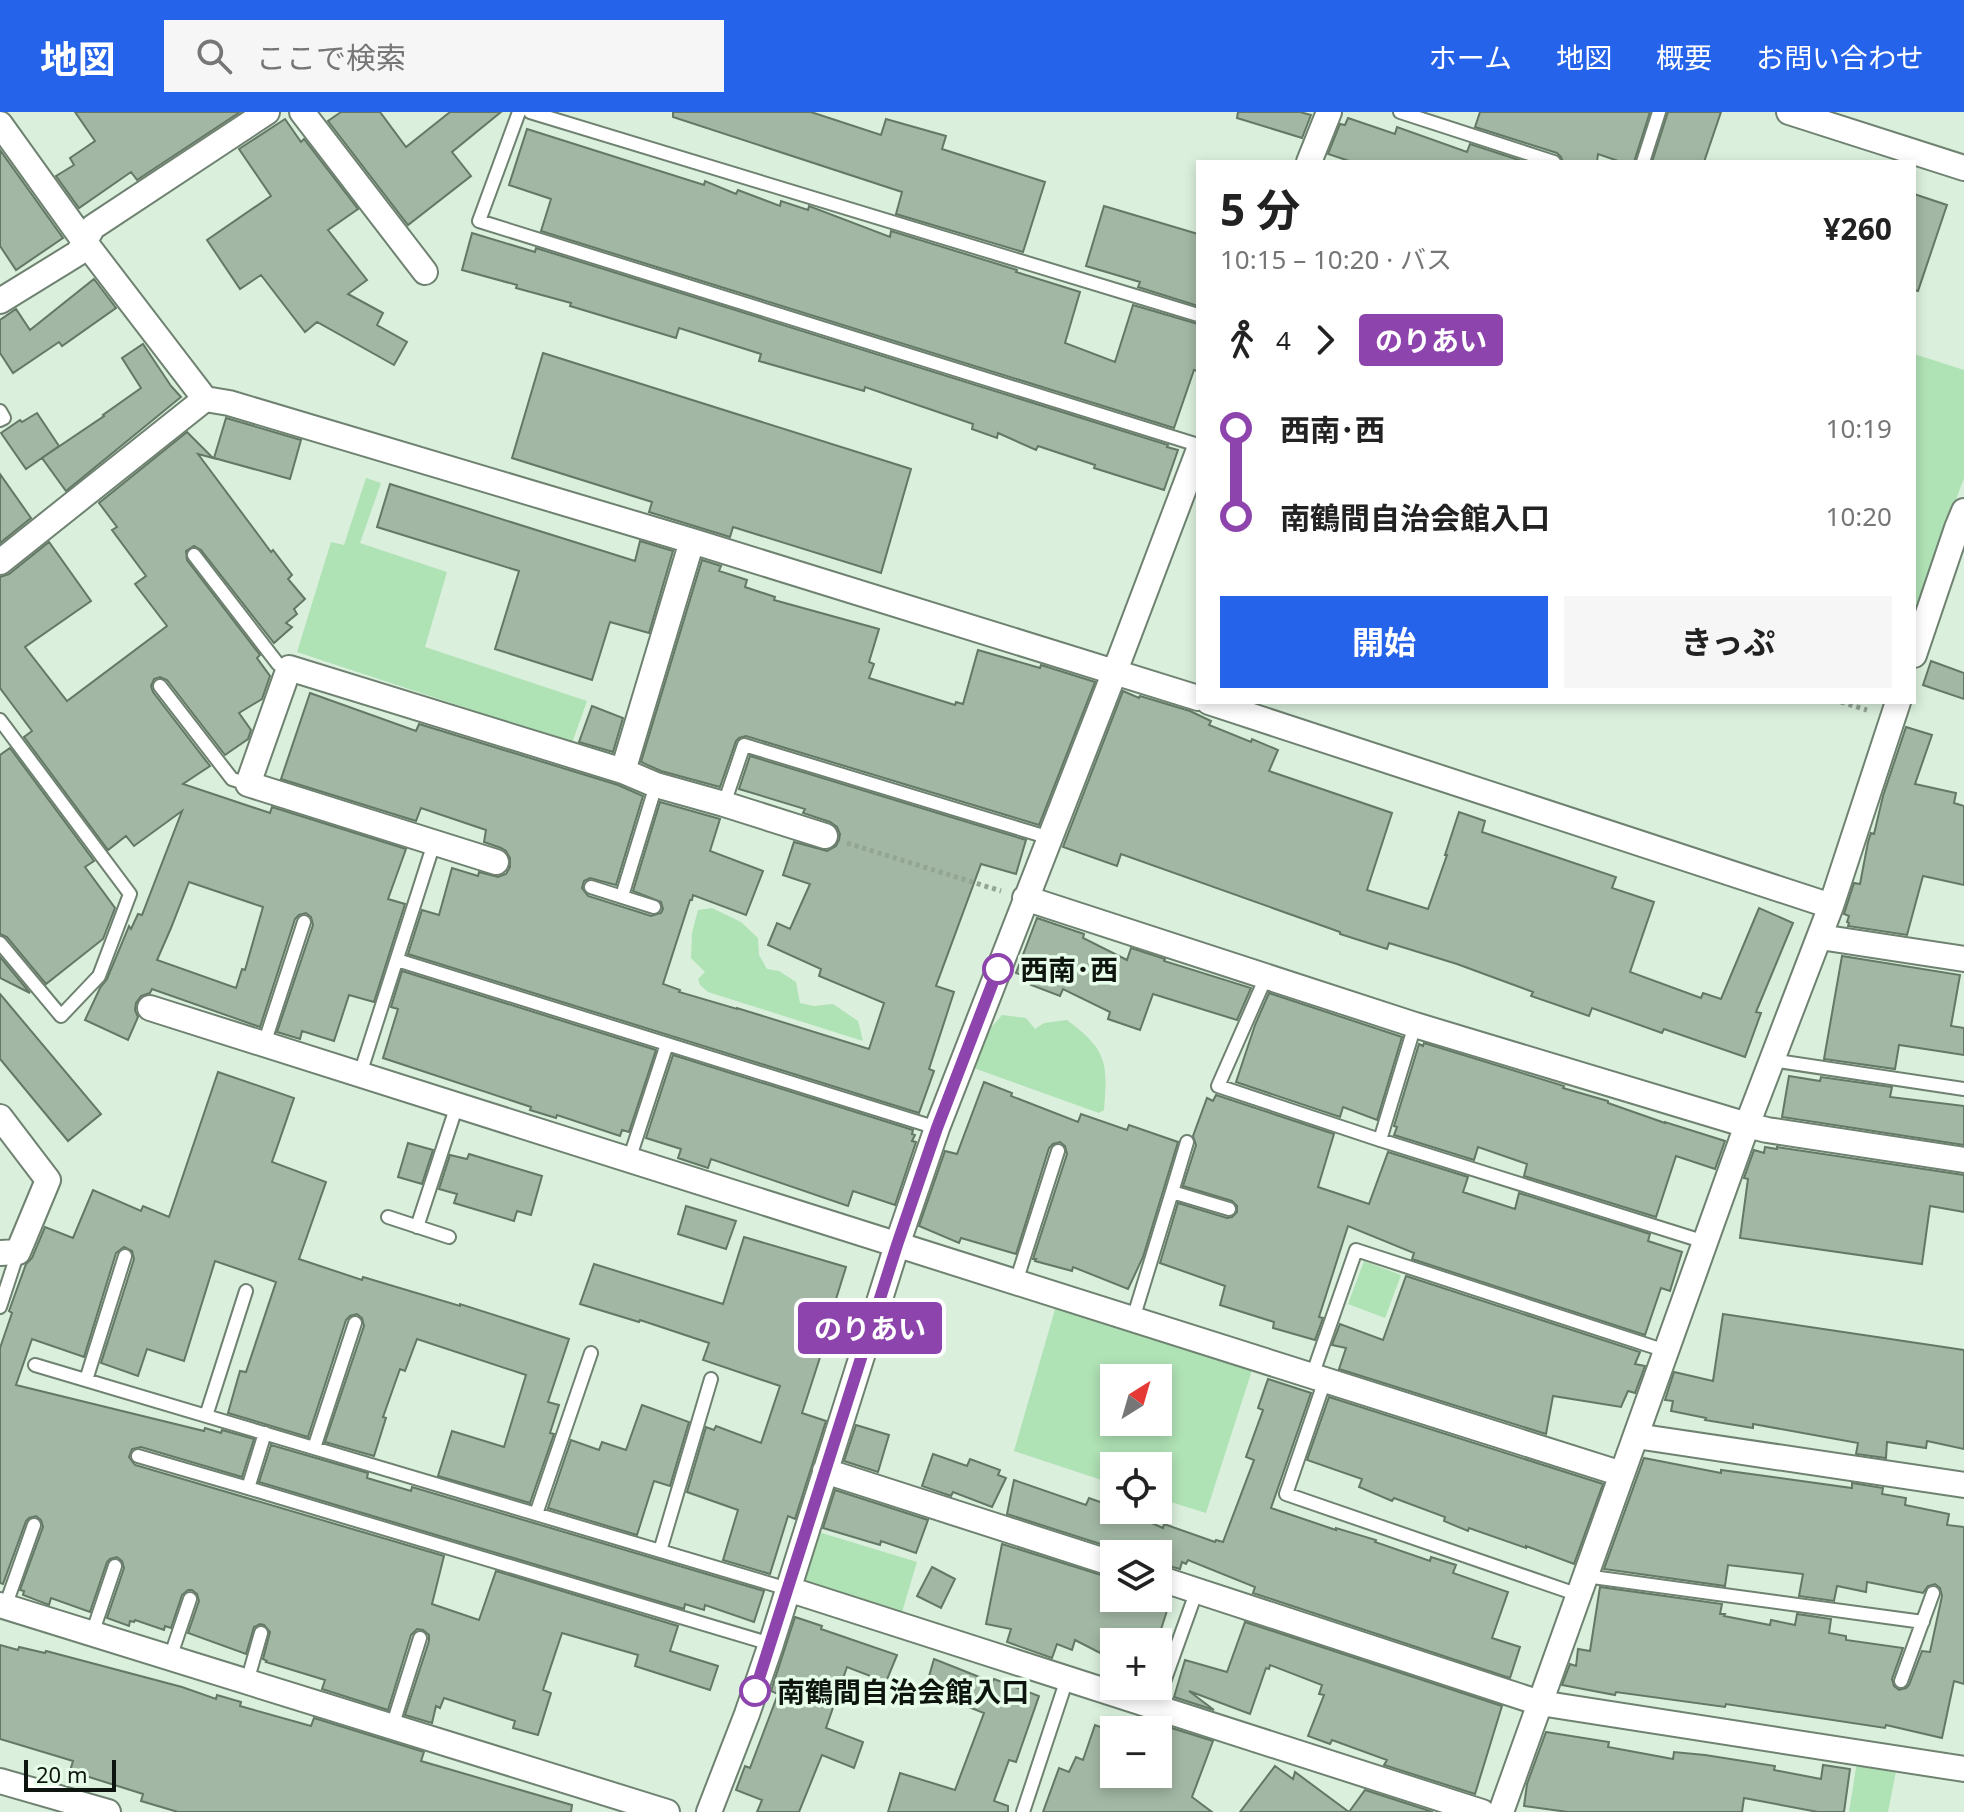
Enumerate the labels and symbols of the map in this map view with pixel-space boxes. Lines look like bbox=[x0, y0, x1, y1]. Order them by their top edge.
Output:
place label: 西南･西 bbox=[1020, 950, 1118, 988]
marker: 西南･西 bbox=[983, 954, 1013, 984]
line badge: のりあい bbox=[814, 1302, 926, 1354]
north arrow bbox=[1100, 1364, 1172, 1436]
place label: 南鶴間自治会館入口 bbox=[777, 1672, 1029, 1710]
marker: 南鶴間自治会館入口 bbox=[740, 1676, 770, 1706]
scale bar bbox=[24, 1756, 116, 1792]

